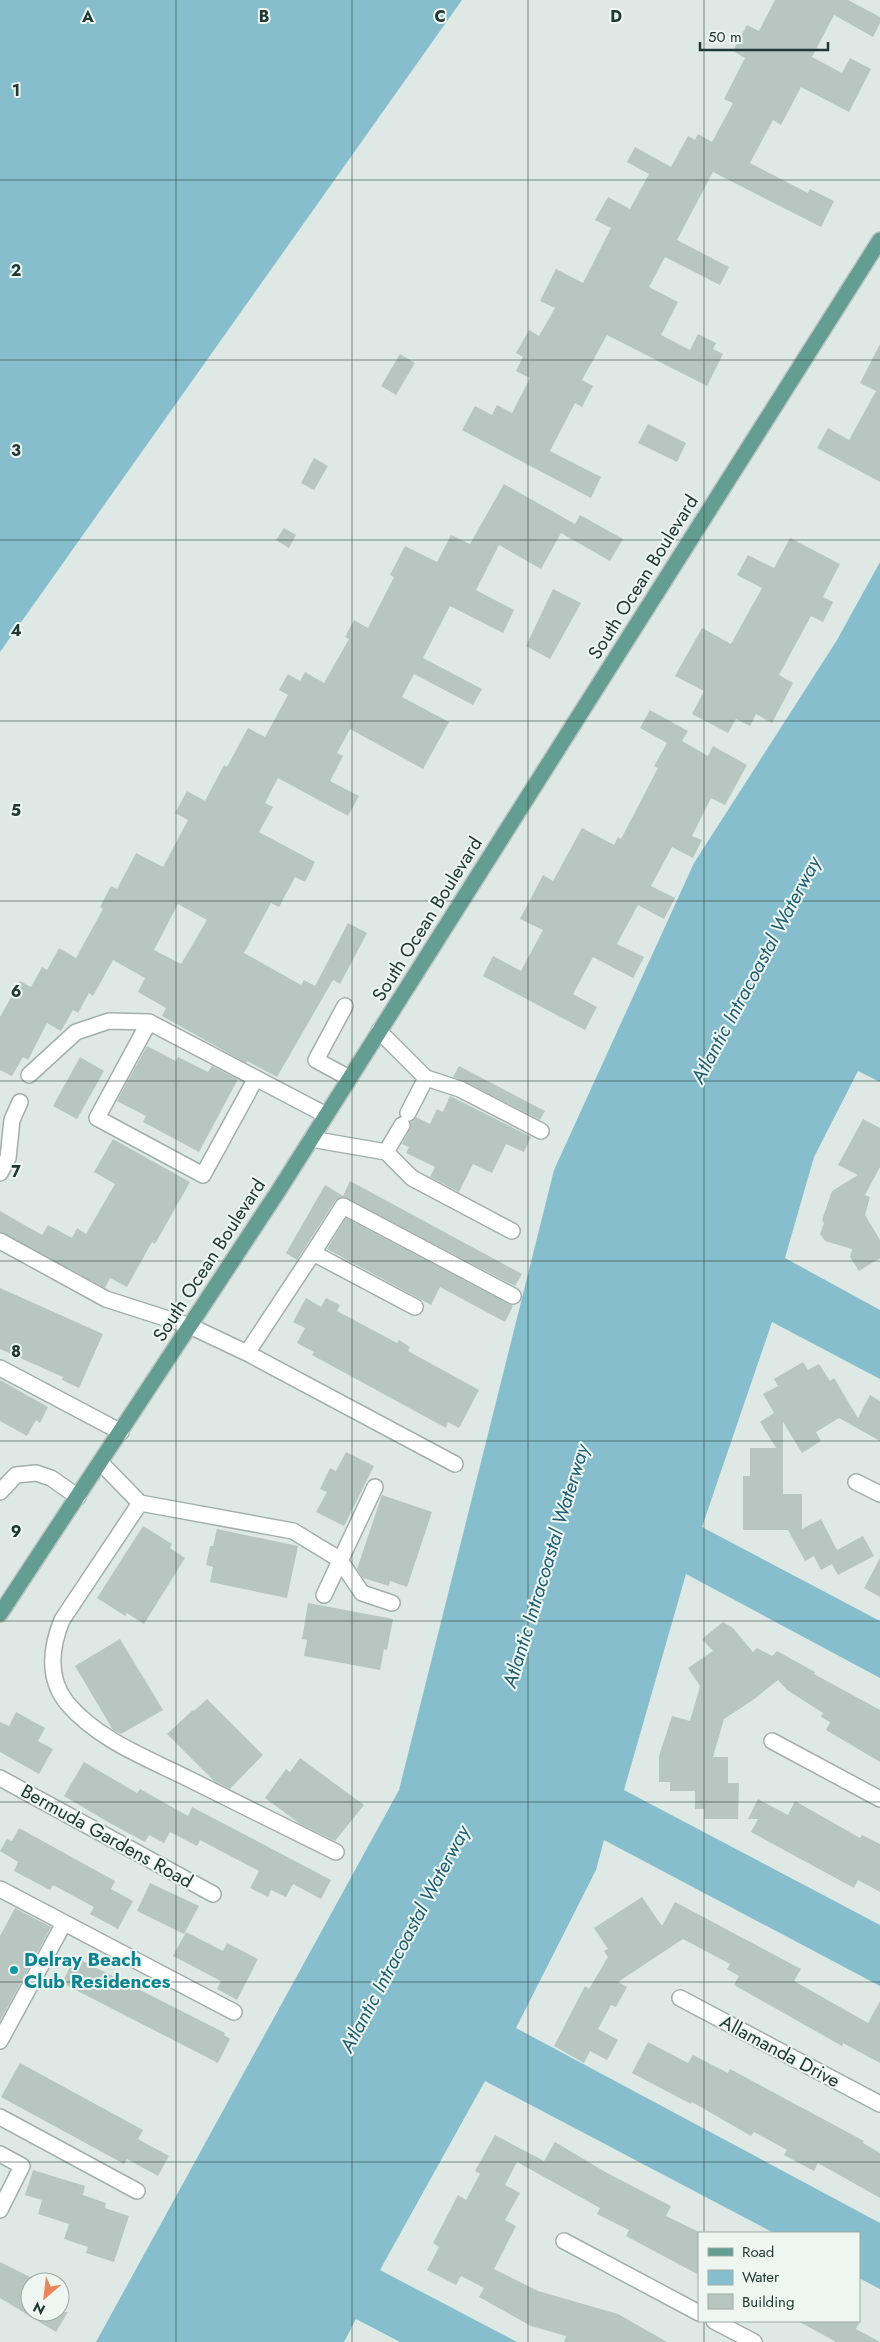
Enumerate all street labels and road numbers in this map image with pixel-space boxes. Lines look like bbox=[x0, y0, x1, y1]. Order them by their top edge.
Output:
street label: South Ocean Boulevard bbox=[581, 490, 705, 664]
street label: South Ocean Boulevard bbox=[365, 832, 489, 1006]
street label: South Ocean Boulevard bbox=[146, 1173, 272, 1347]
street label: Bermuda Gardens Road bbox=[16, 1777, 198, 1895]
street label: Allamanda Drive bbox=[715, 2008, 845, 2094]

